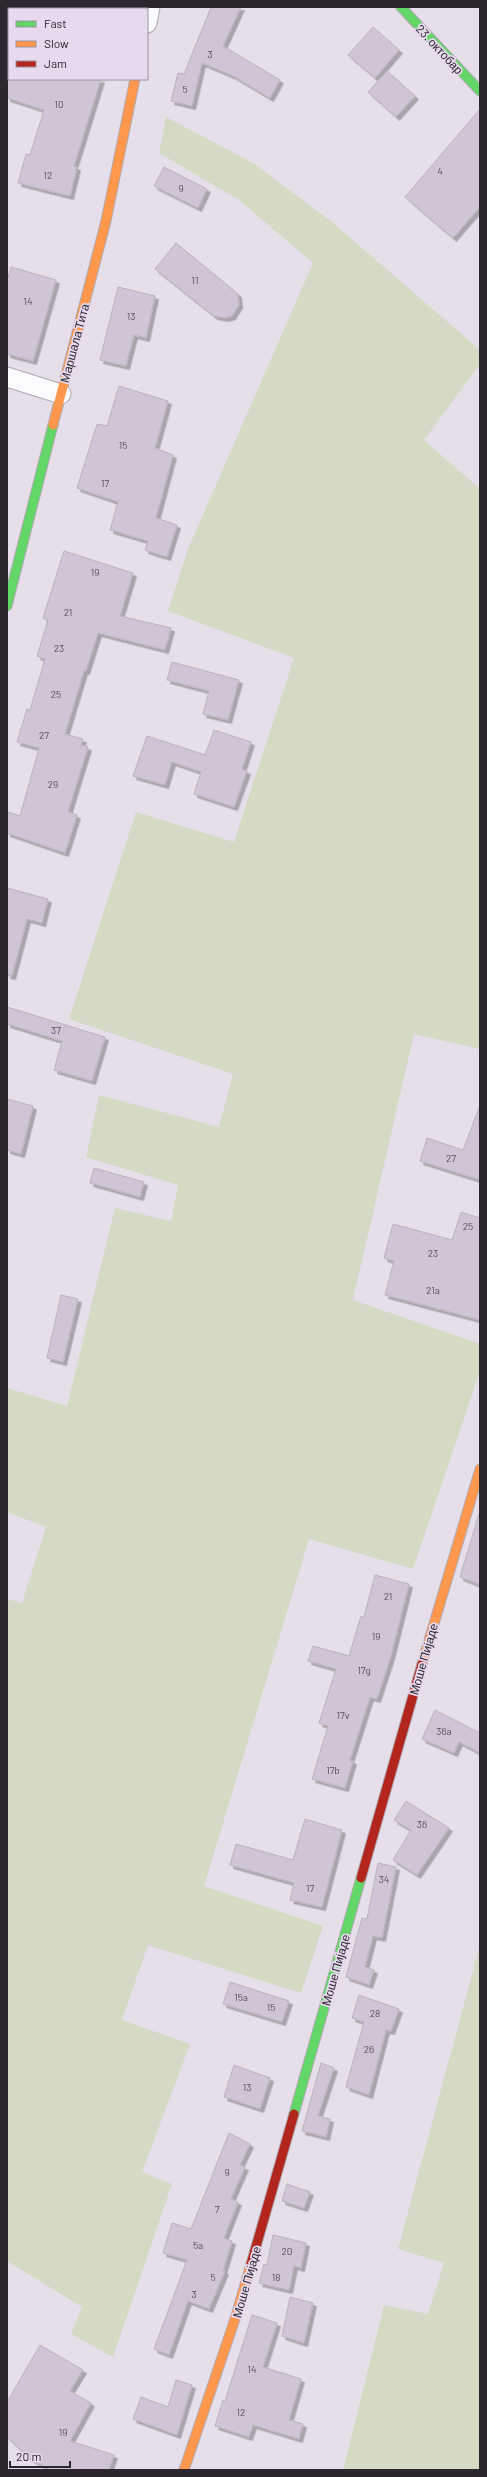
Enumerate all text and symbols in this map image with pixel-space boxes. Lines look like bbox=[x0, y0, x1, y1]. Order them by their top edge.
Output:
legend bbox=[8, 8, 148, 80]
text: Fast bbox=[44, 16, 67, 30]
street label: 23. октобар bbox=[413, 21, 467, 77]
text: Slow bbox=[44, 36, 69, 50]
house number: 3 bbox=[207, 48, 213, 60]
text: Jam bbox=[44, 56, 67, 70]
house number: 5 bbox=[182, 83, 188, 95]
house number: 10 bbox=[54, 98, 64, 110]
house number: 4 bbox=[437, 165, 443, 177]
house number: 12 bbox=[44, 169, 52, 181]
house number: 9 bbox=[178, 182, 184, 194]
house number: 11 bbox=[191, 274, 199, 286]
house number: 14 bbox=[23, 295, 33, 307]
street label: Маршала Тита bbox=[57, 302, 92, 384]
house number: 13 bbox=[127, 310, 135, 322]
house number: 15 bbox=[119, 439, 127, 451]
house number: 17 bbox=[101, 477, 109, 489]
house number: 19 bbox=[91, 566, 99, 578]
house number: 21 bbox=[64, 606, 72, 618]
house number: 23 bbox=[54, 642, 64, 654]
house number: 25 bbox=[51, 688, 61, 700]
house number: 27 bbox=[39, 729, 49, 741]
house number: 29 bbox=[48, 778, 58, 790]
house number: 37 bbox=[51, 1024, 61, 1036]
house number: 27 bbox=[446, 1152, 456, 1164]
house number: 25 bbox=[463, 1220, 473, 1232]
house number: 23 bbox=[428, 1247, 438, 1259]
house number: 21a bbox=[426, 1284, 440, 1296]
house number: 21 bbox=[384, 1590, 392, 1602]
street label: Моше Пијаде bbox=[406, 1621, 441, 1697]
house number: 19 bbox=[372, 1630, 380, 1642]
house number: 17g bbox=[357, 1664, 371, 1676]
house number: 17v bbox=[337, 1709, 350, 1721]
house number: 36a bbox=[436, 1725, 452, 1737]
house number: 17b bbox=[326, 1764, 340, 1776]
house number: 36 bbox=[417, 1818, 427, 1830]
house number: 34 bbox=[379, 1873, 389, 1885]
house number: 17 bbox=[306, 1882, 314, 1894]
street label: Моше Пијаде bbox=[318, 1932, 353, 2008]
house number: 15a bbox=[234, 1991, 248, 2003]
house number: 15 bbox=[267, 2001, 275, 2013]
house number: 28 bbox=[370, 2007, 380, 2019]
house number: 26 bbox=[364, 2043, 374, 2055]
house number: 13 bbox=[243, 2081, 251, 2093]
house number: 9 bbox=[224, 2166, 230, 2178]
house number: 7 bbox=[215, 2203, 220, 2215]
house number: 5a bbox=[193, 2239, 203, 2251]
street label: Моше Пијаде bbox=[229, 2244, 264, 2320]
house number: 20 bbox=[281, 2245, 293, 2257]
house number: 5 bbox=[210, 2271, 216, 2283]
house number: 18 bbox=[272, 2271, 280, 2283]
house number: 3 bbox=[191, 2288, 197, 2300]
house number: 14 bbox=[247, 2363, 257, 2375]
house number: 12 bbox=[237, 2406, 245, 2418]
house number: 19 bbox=[59, 2426, 67, 2438]
scale bar bbox=[10, 2443, 70, 2469]
text: 20 m bbox=[16, 2449, 42, 2463]

